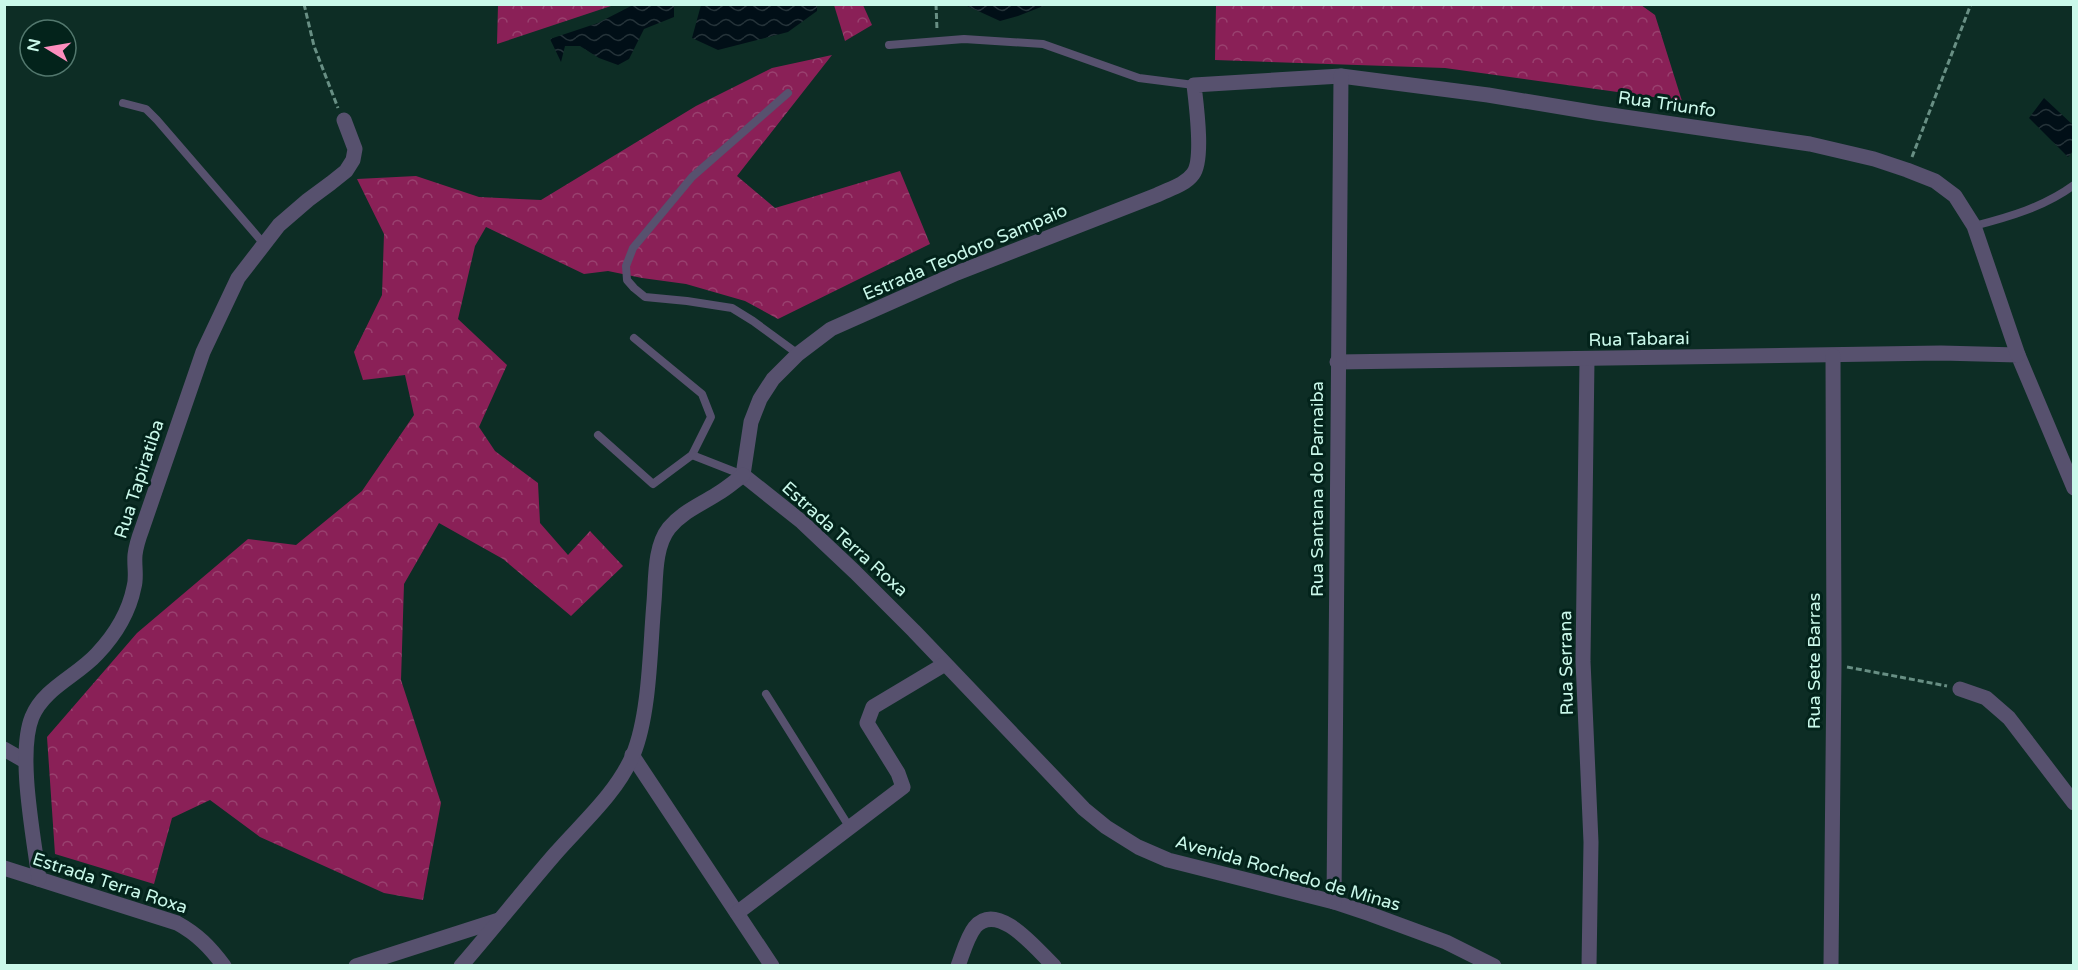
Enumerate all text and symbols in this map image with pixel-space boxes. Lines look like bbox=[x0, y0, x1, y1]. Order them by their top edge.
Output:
north arrow bbox=[18, 18, 78, 78]
text: N bbox=[23, 37, 45, 54]
street label: Rua Triunfo bbox=[1617, 86, 1718, 122]
street label: Estrada Teodoro Sampaio bbox=[859, 199, 1071, 305]
street label: Rua Tabarai bbox=[1588, 327, 1690, 351]
street label: Rua Santana do Parnaiba bbox=[1306, 381, 1328, 597]
street label: Rua Tapiratiba bbox=[109, 417, 169, 541]
street label: Estrada Terra Roxa bbox=[777, 477, 913, 601]
street label: Rua Sete Barras bbox=[1803, 593, 1825, 729]
street label: Rua Serrana bbox=[1554, 610, 1578, 716]
street label: Avenida Rochedo de Minas bbox=[1173, 830, 1403, 916]
street label: Estrada Terra Roxa bbox=[30, 848, 190, 918]

